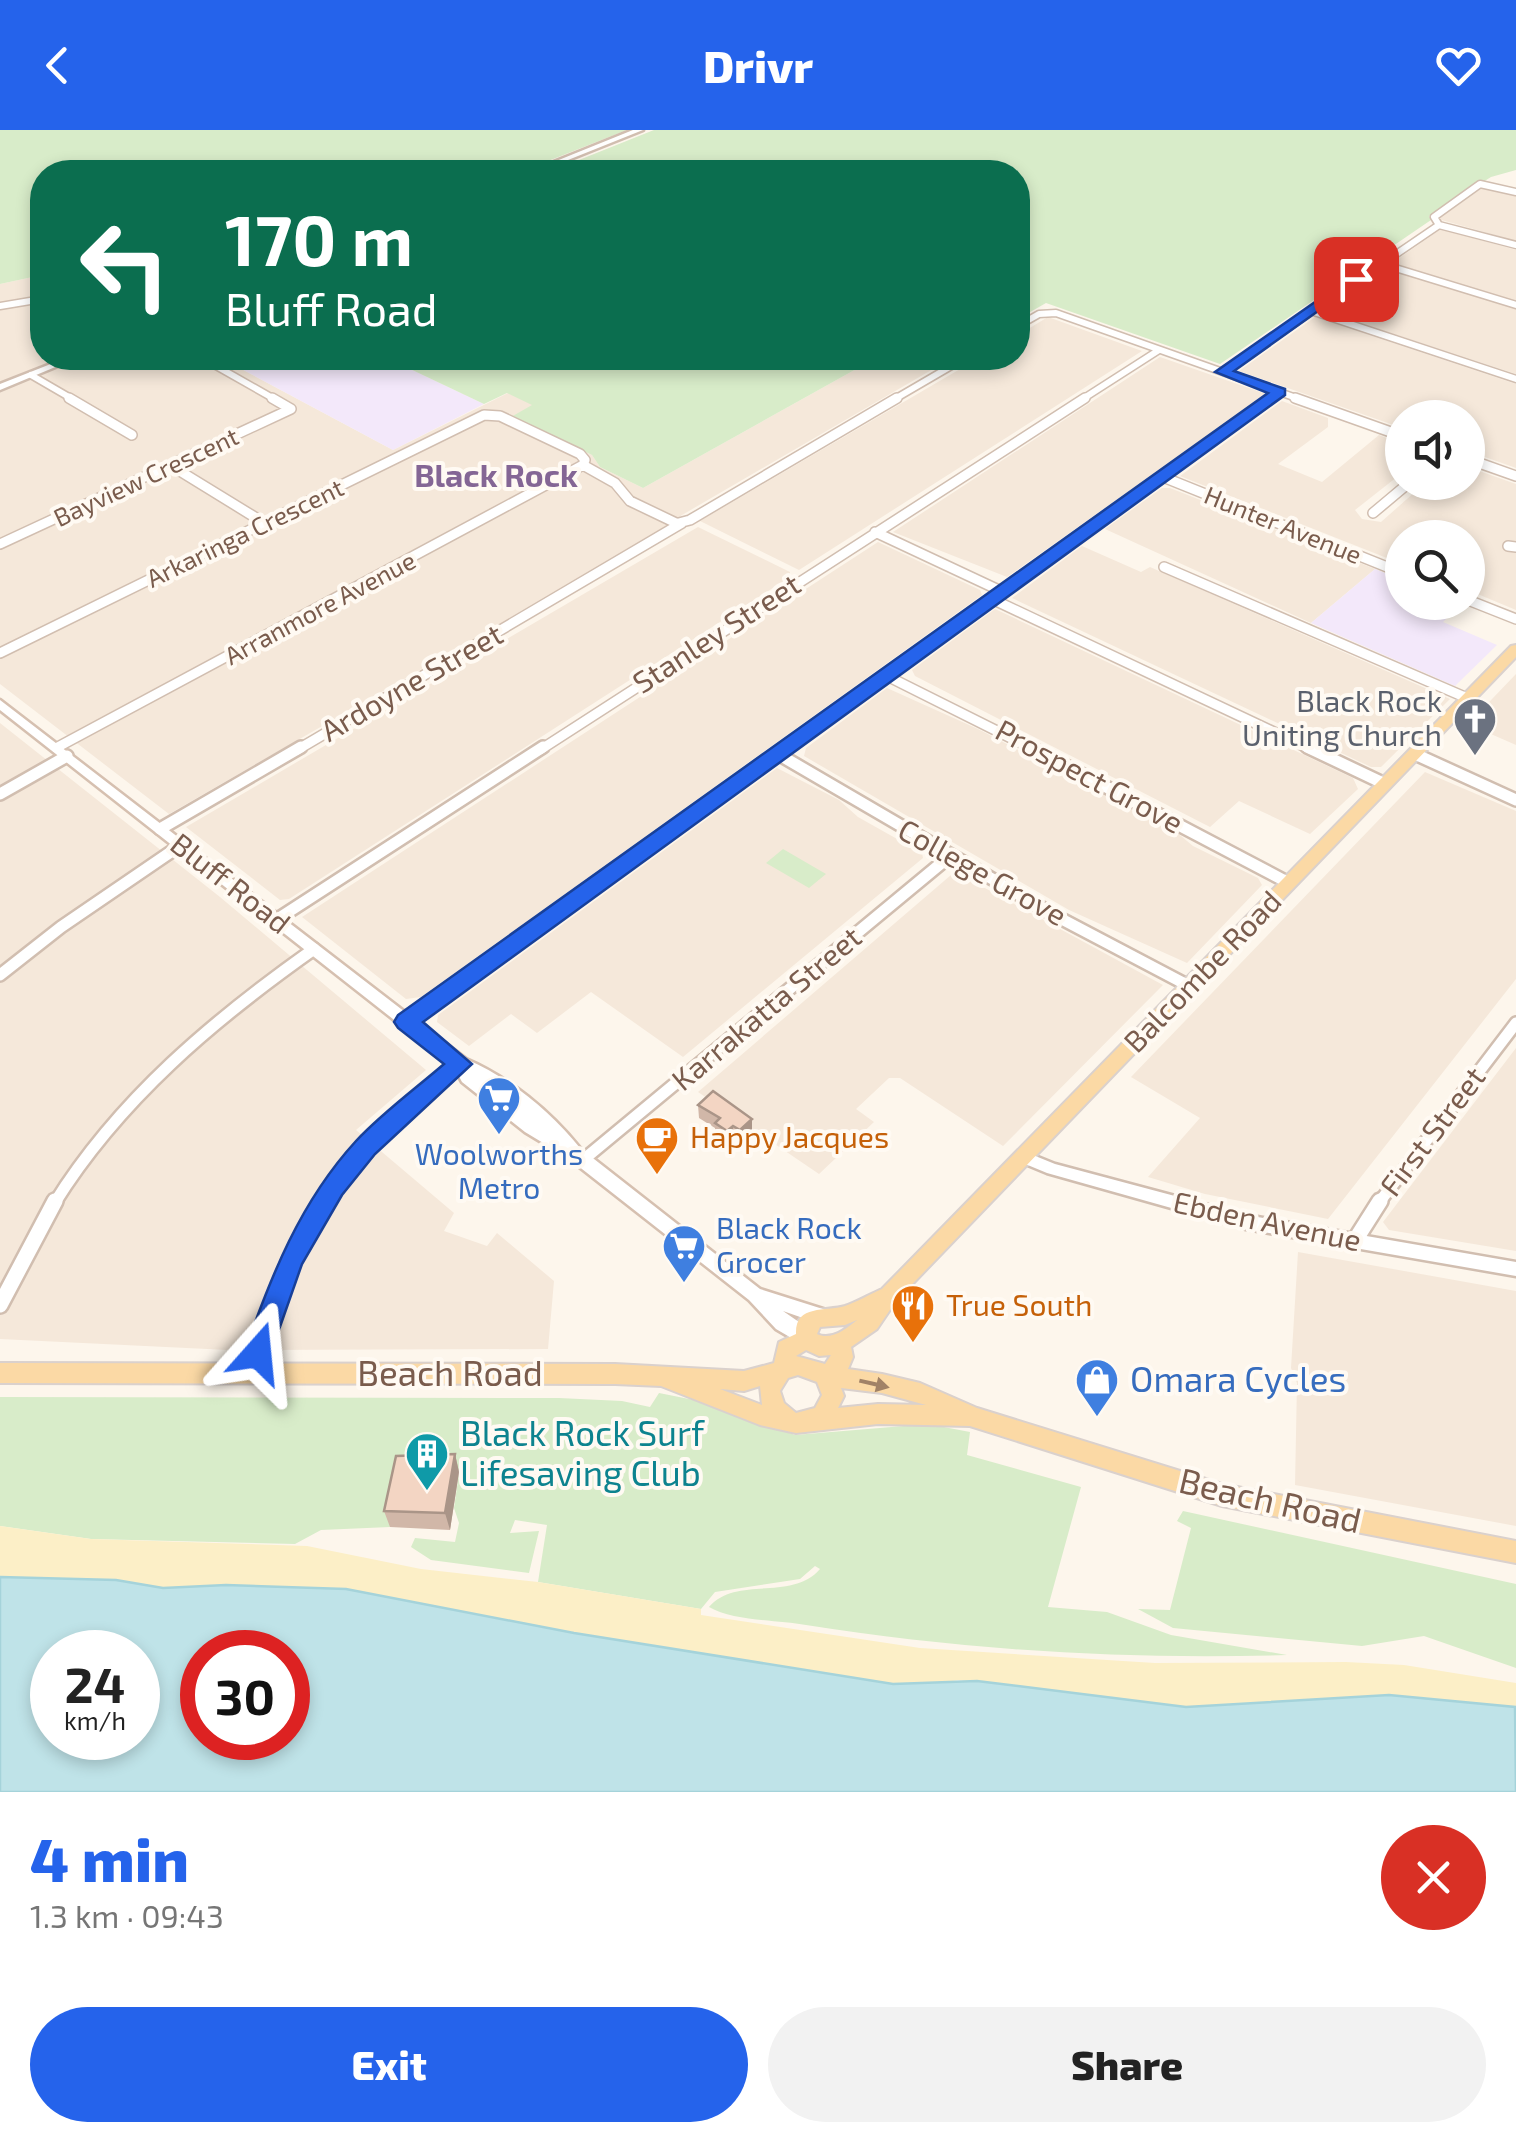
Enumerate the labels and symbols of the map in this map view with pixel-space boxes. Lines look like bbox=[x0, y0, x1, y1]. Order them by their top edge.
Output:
pin bbox=[1314, 237, 1399, 322]
street label: Bayview Crescent bbox=[48, 420, 243, 532]
district label: Black Rock bbox=[414, 455, 578, 493]
street label: Arkaringa Crescent bbox=[141, 471, 348, 593]
street label: Hunter Avenue bbox=[1200, 479, 1366, 569]
street label: Arranmore Avenue bbox=[219, 544, 420, 670]
street label: Stanley Street bbox=[626, 565, 806, 700]
street label: Ardoyne Street bbox=[314, 615, 508, 748]
place label: Black Rock Uniting Church bbox=[1242, 682, 1442, 752]
church icon: Black Rock Uniting Church bbox=[1452, 696, 1498, 757]
street label: Prospect Grove bbox=[990, 711, 1190, 840]
street label: College Grove bbox=[893, 810, 1073, 932]
street label: Bluff Road bbox=[164, 825, 298, 940]
street label: Balcombe Road bbox=[1115, 882, 1288, 1059]
street label: Karrakatta Street bbox=[664, 918, 868, 1097]
street label: First Street bbox=[1371, 1059, 1492, 1202]
supermarket icon: Woolworths Metro bbox=[476, 1075, 522, 1136]
cafe icon: Happy Jacques bbox=[634, 1115, 680, 1176]
place label: Happy Jacques bbox=[690, 1118, 889, 1154]
place label: Woolworths Metro bbox=[415, 1135, 583, 1205]
street label: Ebden Avenue bbox=[1170, 1183, 1365, 1258]
place label: Black Rock Grocer bbox=[716, 1209, 862, 1279]
supermarket icon: Black Rock Grocer bbox=[661, 1223, 707, 1284]
restaurant icon: True South bbox=[890, 1283, 936, 1344]
place label: True South bbox=[946, 1286, 1092, 1322]
position arrow bbox=[206, 1301, 310, 1405]
street label: Beach Road bbox=[357, 1351, 543, 1393]
shop icon: Omara Cycles bbox=[1074, 1357, 1120, 1418]
place label: Omara Cycles bbox=[1130, 1357, 1346, 1399]
one-way arrow bbox=[859, 1377, 890, 1392]
place label: Black Rock Surf Lifesaving Club bbox=[460, 1411, 705, 1493]
building icon: Black Rock Surf Lifesaving Club bbox=[404, 1431, 450, 1492]
street label: Beach Road bbox=[1175, 1458, 1366, 1540]
speed limit sign: 30 bbox=[180, 1630, 310, 1760]

